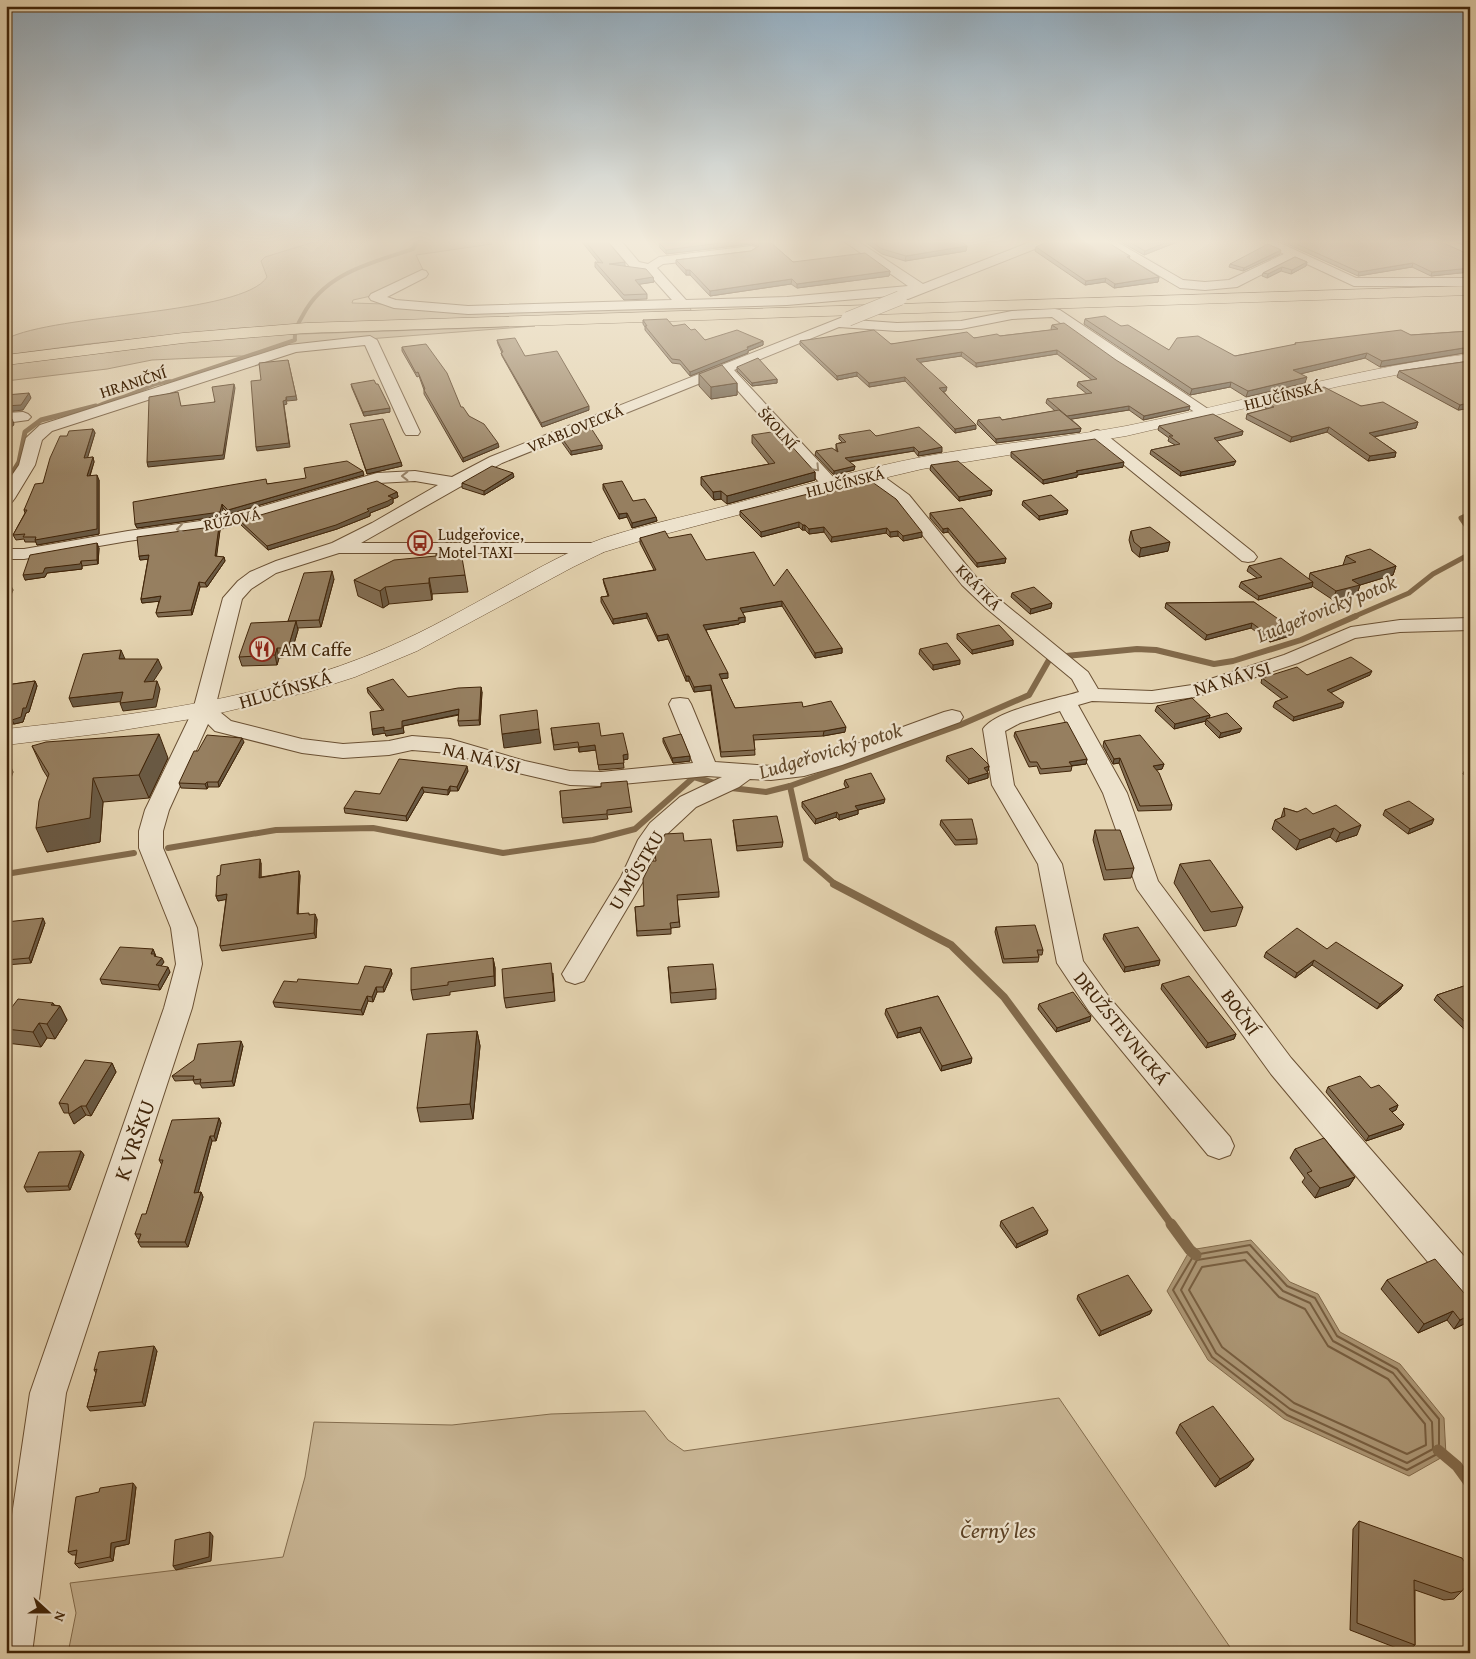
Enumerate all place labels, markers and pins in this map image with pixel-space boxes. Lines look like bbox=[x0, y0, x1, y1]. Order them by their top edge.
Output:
place label: Ludgeřovice, Motel TAXI bbox=[438, 522, 524, 564]
bus stop icon: Ludgeřovice, Motel TAXI bbox=[407, 530, 433, 556]
place label: AM Caffe bbox=[280, 635, 352, 663]
restaurant icon: AM Caffe bbox=[249, 636, 275, 662]

